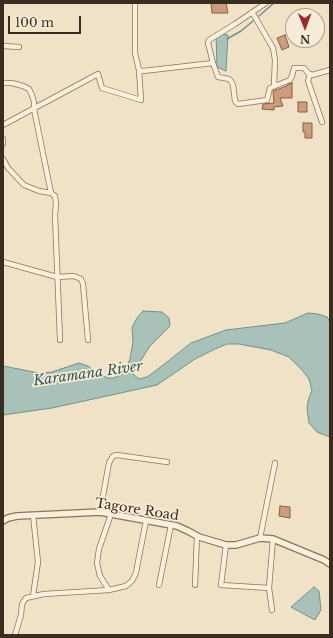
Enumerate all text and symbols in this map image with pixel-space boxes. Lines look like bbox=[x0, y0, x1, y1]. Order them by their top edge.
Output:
scale bar bbox=[10, 8, 83, 34]
north arrow bbox=[285, 8, 325, 48]
text: 100 m bbox=[15, 15, 54, 30]
text: N bbox=[300, 32, 310, 46]
water label: Karamana River bbox=[32, 358, 144, 390]
street label: Tagore Road bbox=[94, 496, 180, 524]

